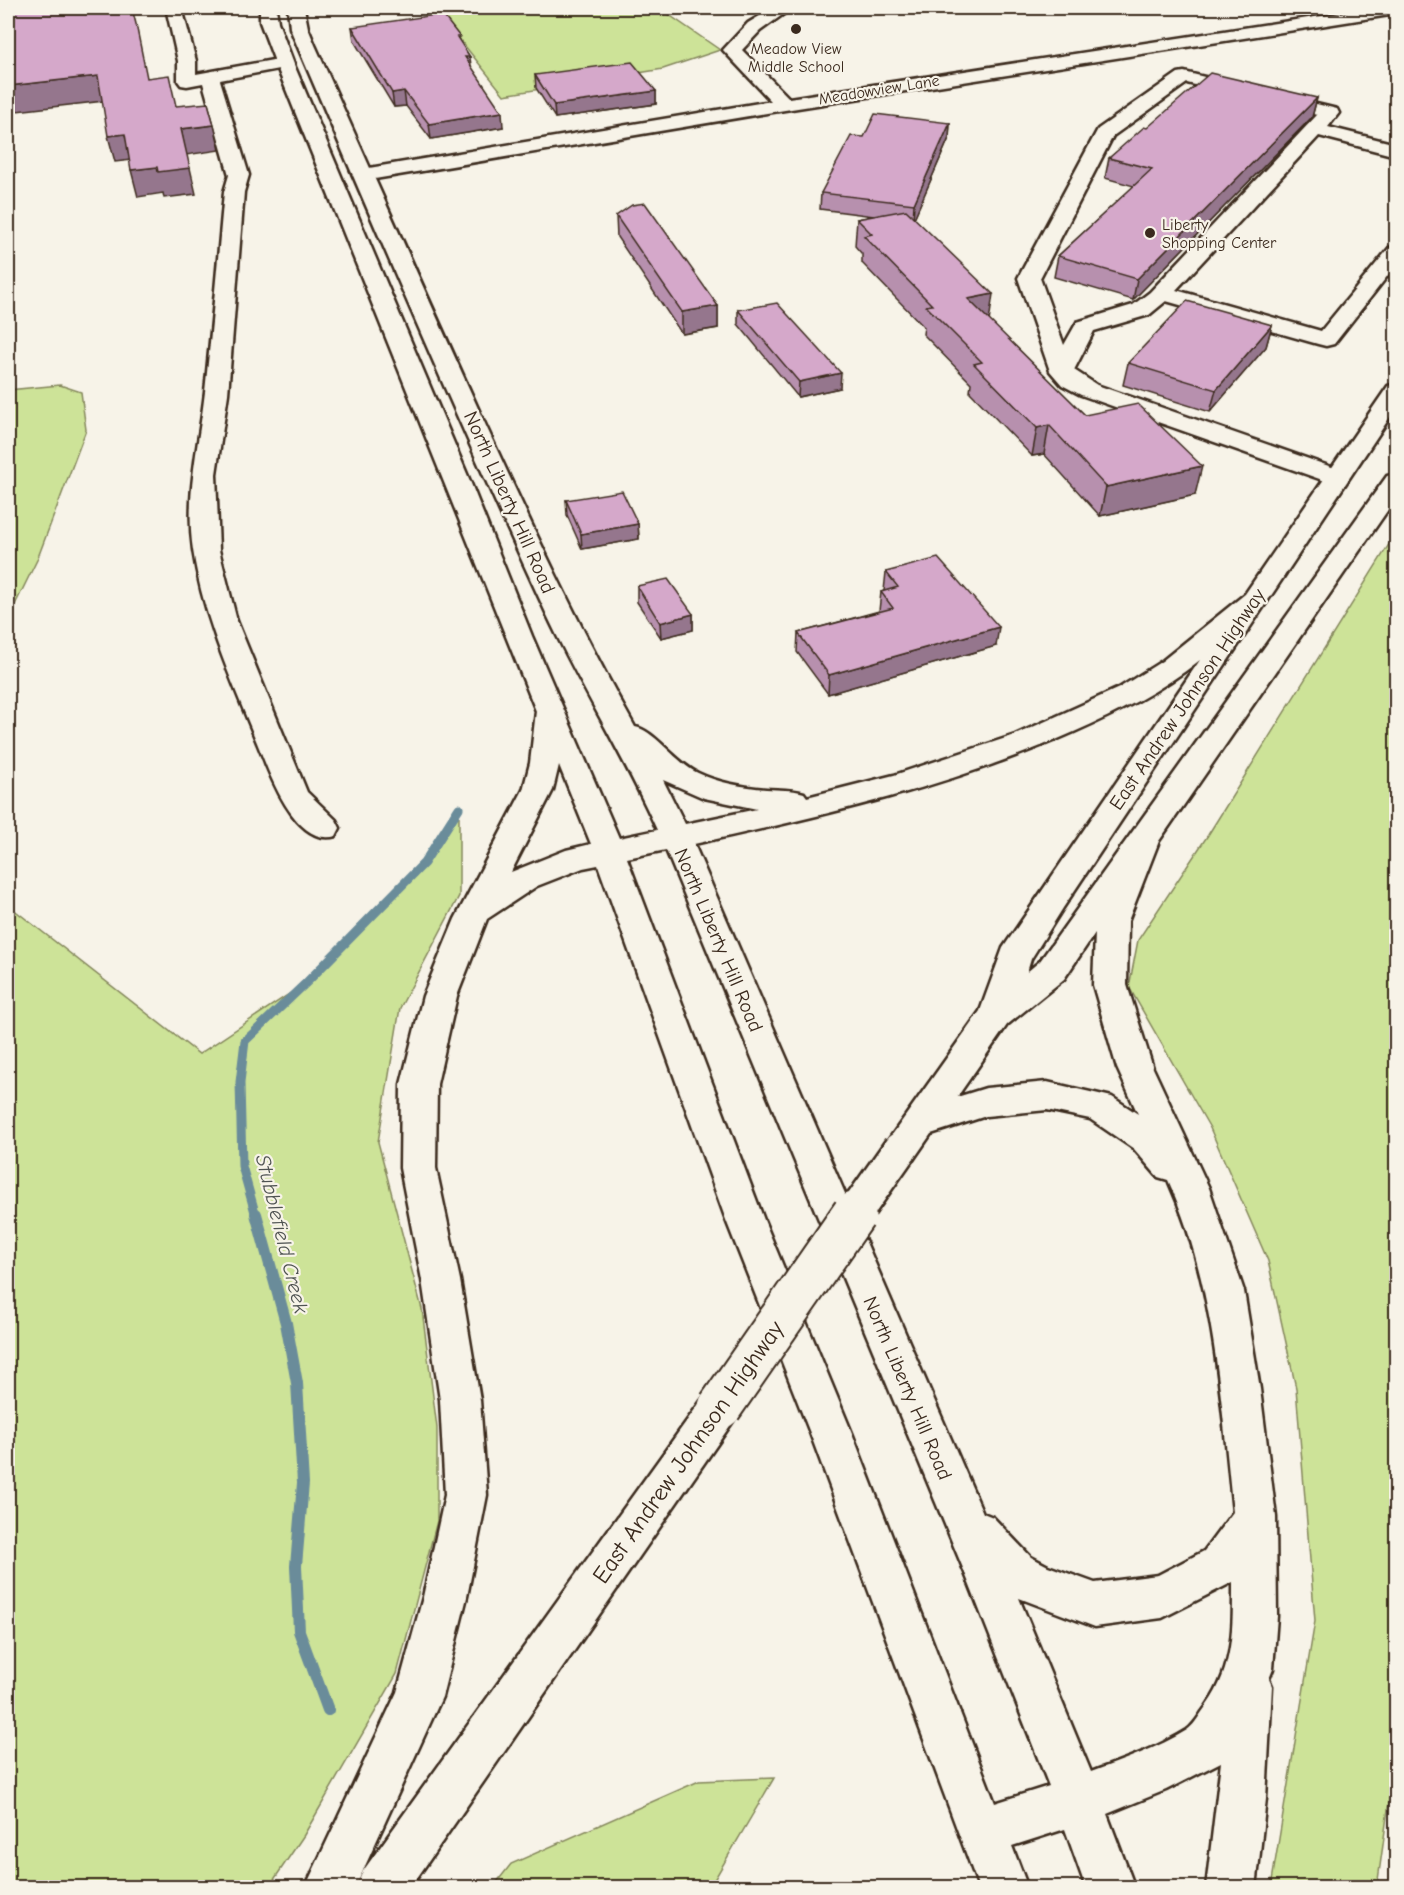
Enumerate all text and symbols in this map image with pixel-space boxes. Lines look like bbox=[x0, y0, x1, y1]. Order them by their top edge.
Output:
marker: Meadow View Middle School bbox=[789, 22, 803, 36]
place label: Meadow View Middle School bbox=[748, 40, 844, 76]
street label: Meadowview Lane bbox=[817, 72, 941, 108]
place label: Liberty Shopping Center bbox=[1162, 216, 1277, 252]
marker: Liberty Shopping Center bbox=[1143, 226, 1157, 240]
street label: North Liberty Hill Road bbox=[459, 408, 560, 597]
street label: East Andrew Johnson Highway bbox=[1105, 584, 1270, 814]
street label: North Liberty Hill Road bbox=[669, 845, 768, 1035]
water label: Stubblefield Creek bbox=[251, 1152, 314, 1317]
street label: North Liberty Hill Road bbox=[858, 1293, 957, 1483]
street label: East Andrew Johnson Highway bbox=[586, 1315, 790, 1589]

